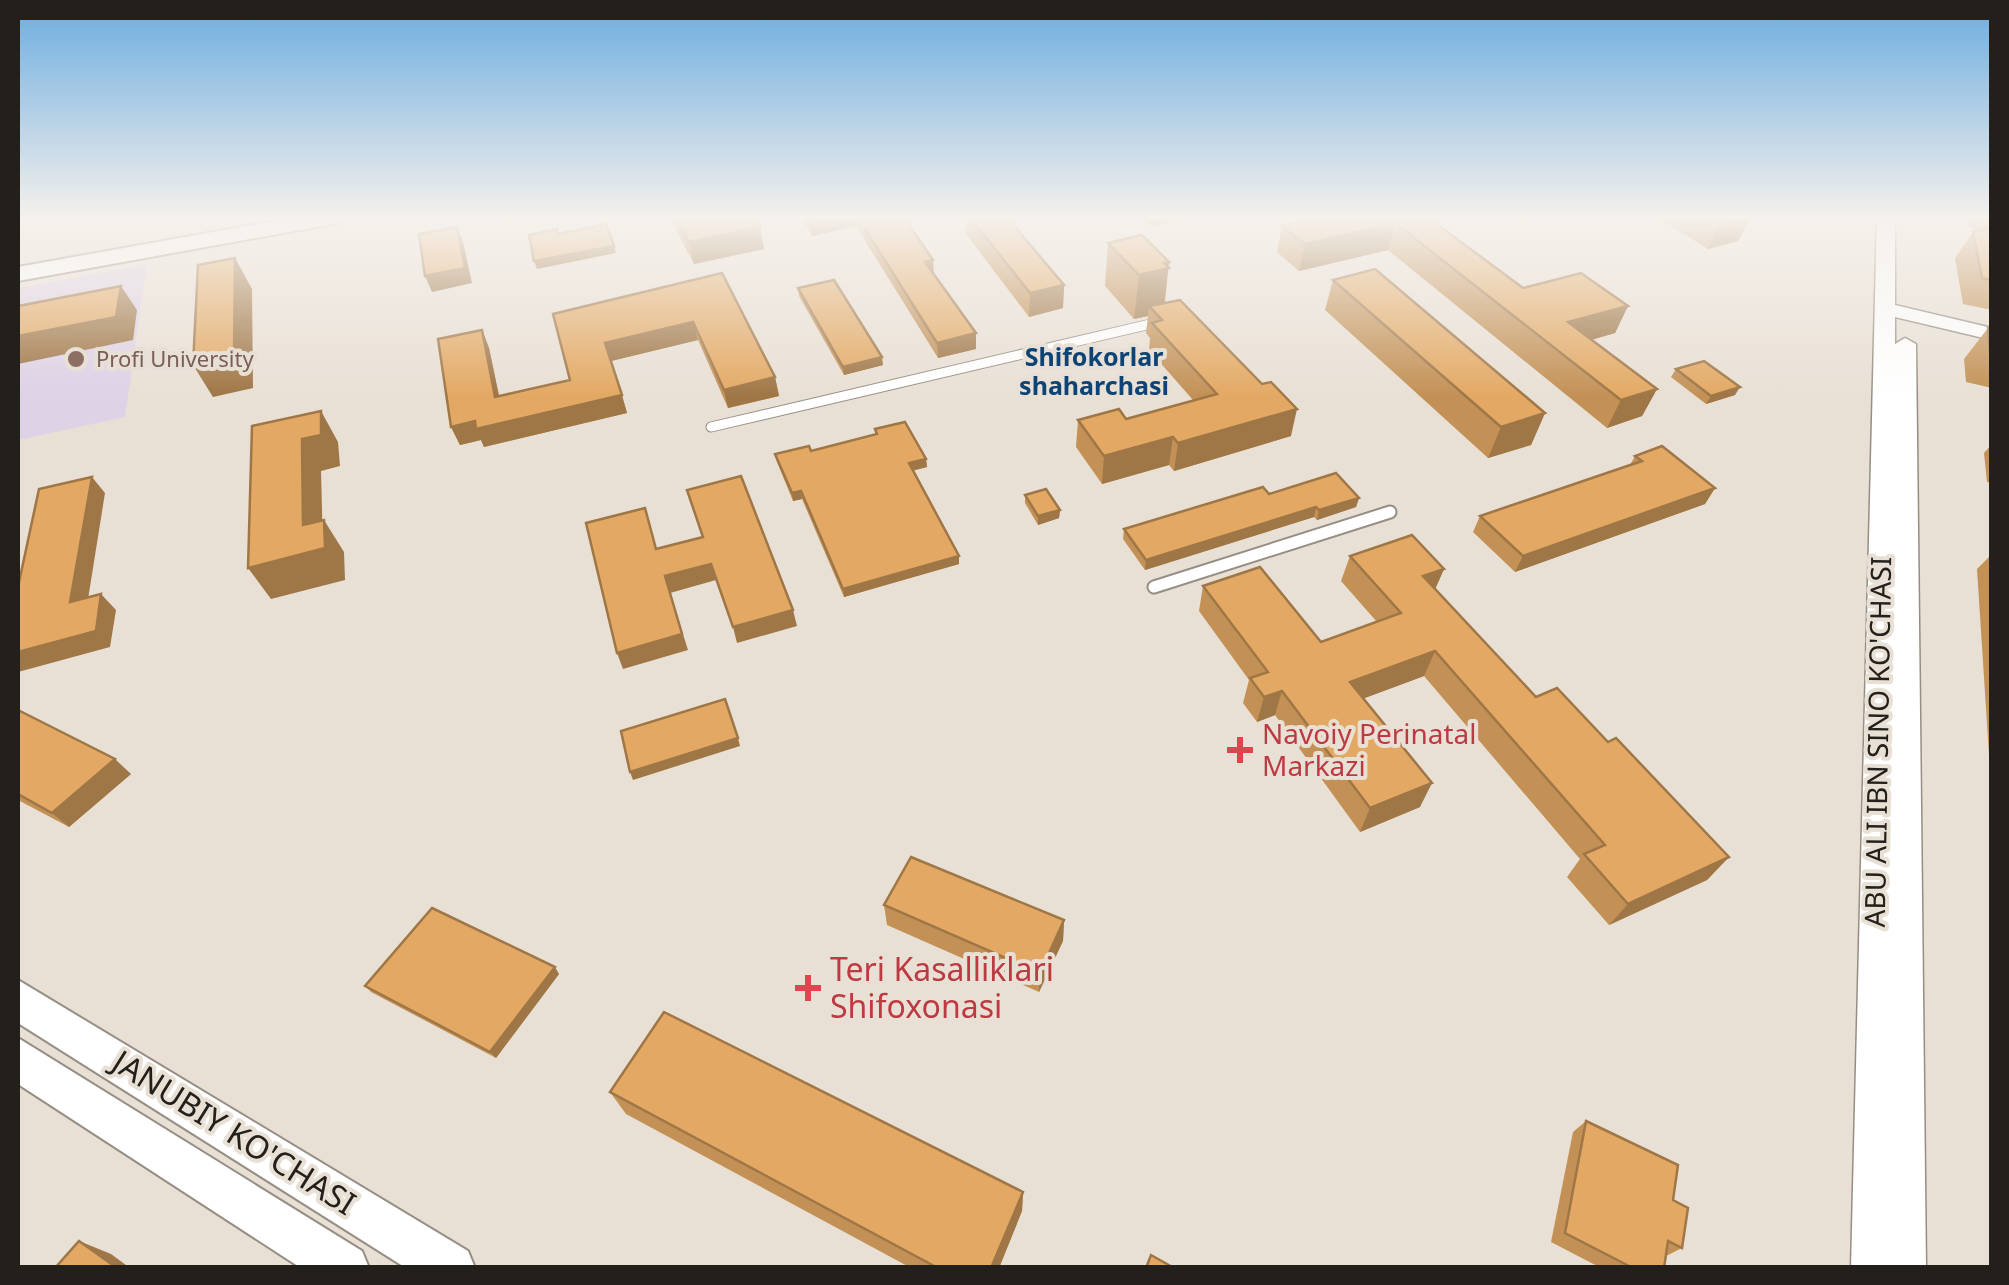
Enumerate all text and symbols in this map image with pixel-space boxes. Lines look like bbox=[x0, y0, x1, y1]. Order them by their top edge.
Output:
district label: Shifokorlar shaharchasi bbox=[1019, 339, 1169, 402]
place label: Profi University bbox=[96, 343, 254, 373]
marker: Profi University bbox=[65, 348, 87, 370]
street label: ABU ALI IBN SINO KO'CHASI bbox=[1855, 556, 1899, 928]
place label: Navoiy Perinatal Markazi bbox=[1262, 714, 1477, 784]
marker: Navoiy Perinatal Markazi bbox=[1227, 737, 1253, 763]
place label: Teri Kasalliklari Shifoxonasi bbox=[830, 947, 1054, 1027]
marker: Teri Kasalliklari Shifoxonasi bbox=[795, 975, 821, 1001]
street label: JANUBIY KO'CHASI bbox=[102, 1038, 365, 1224]

